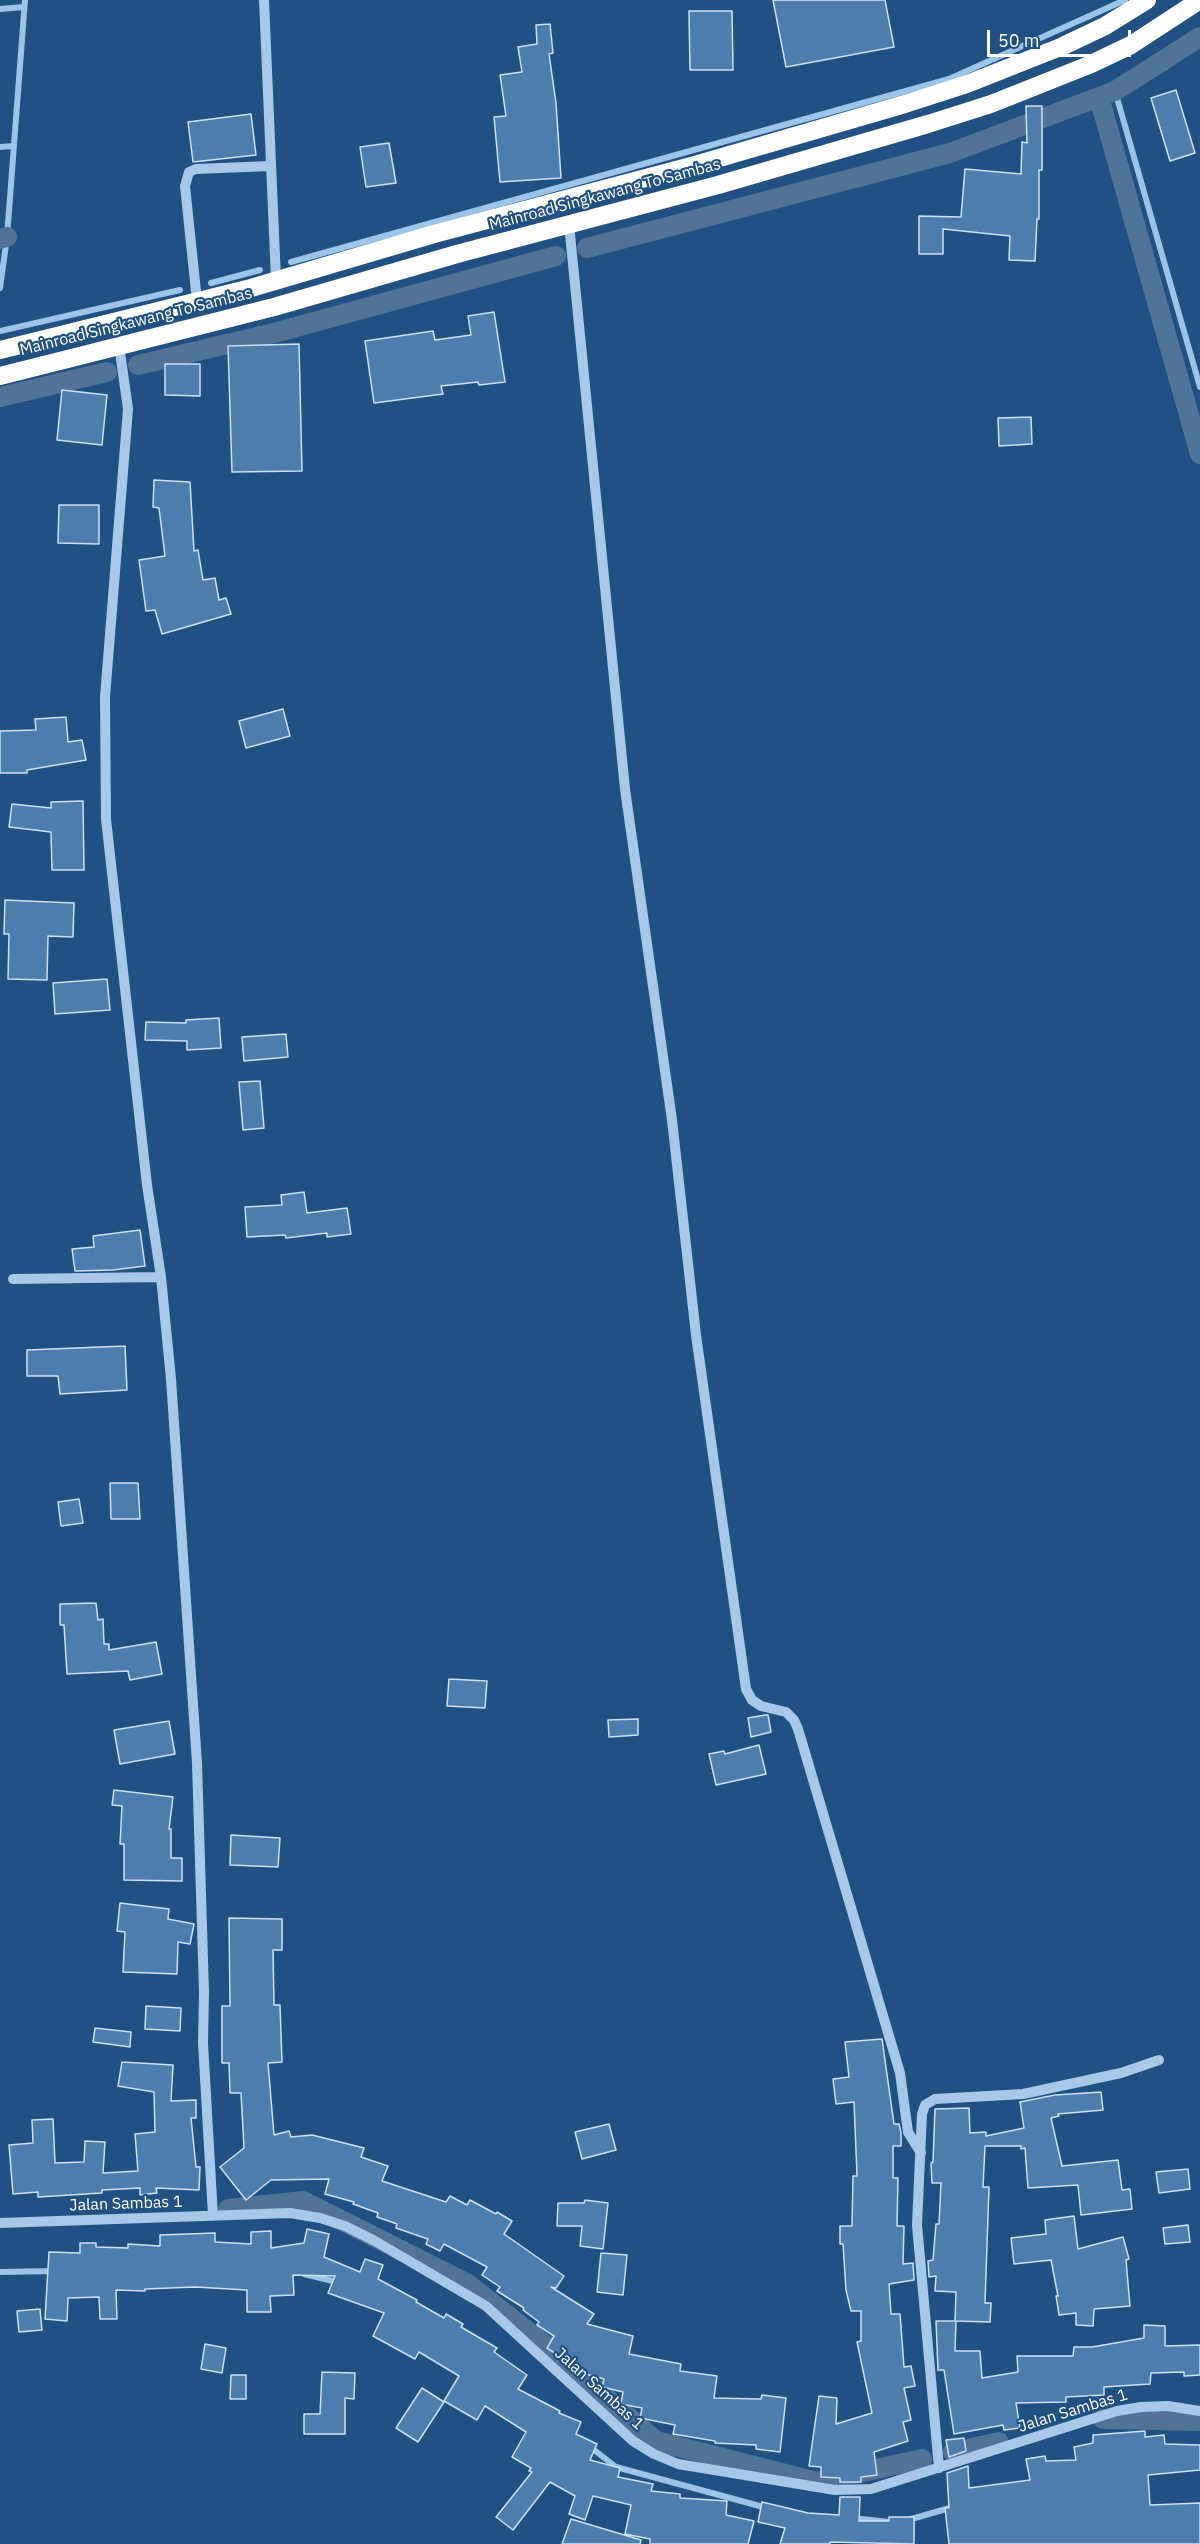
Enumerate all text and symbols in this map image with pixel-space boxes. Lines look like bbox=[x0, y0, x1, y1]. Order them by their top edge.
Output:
scale bar bbox=[990, 18, 1134, 56]
text: 50 m bbox=[998, 29, 1040, 52]
street label: Mainroad Singkawang To Sambas bbox=[487, 155, 723, 235]
street label: Mainroad Singkawang To Sambas bbox=[18, 284, 254, 360]
street label: Jalan Sambas 1 bbox=[69, 2192, 183, 2216]
street label: Jalan Sambas 1 bbox=[550, 2344, 648, 2434]
street label: Jalan Sambas 1 bbox=[1016, 2385, 1130, 2437]

